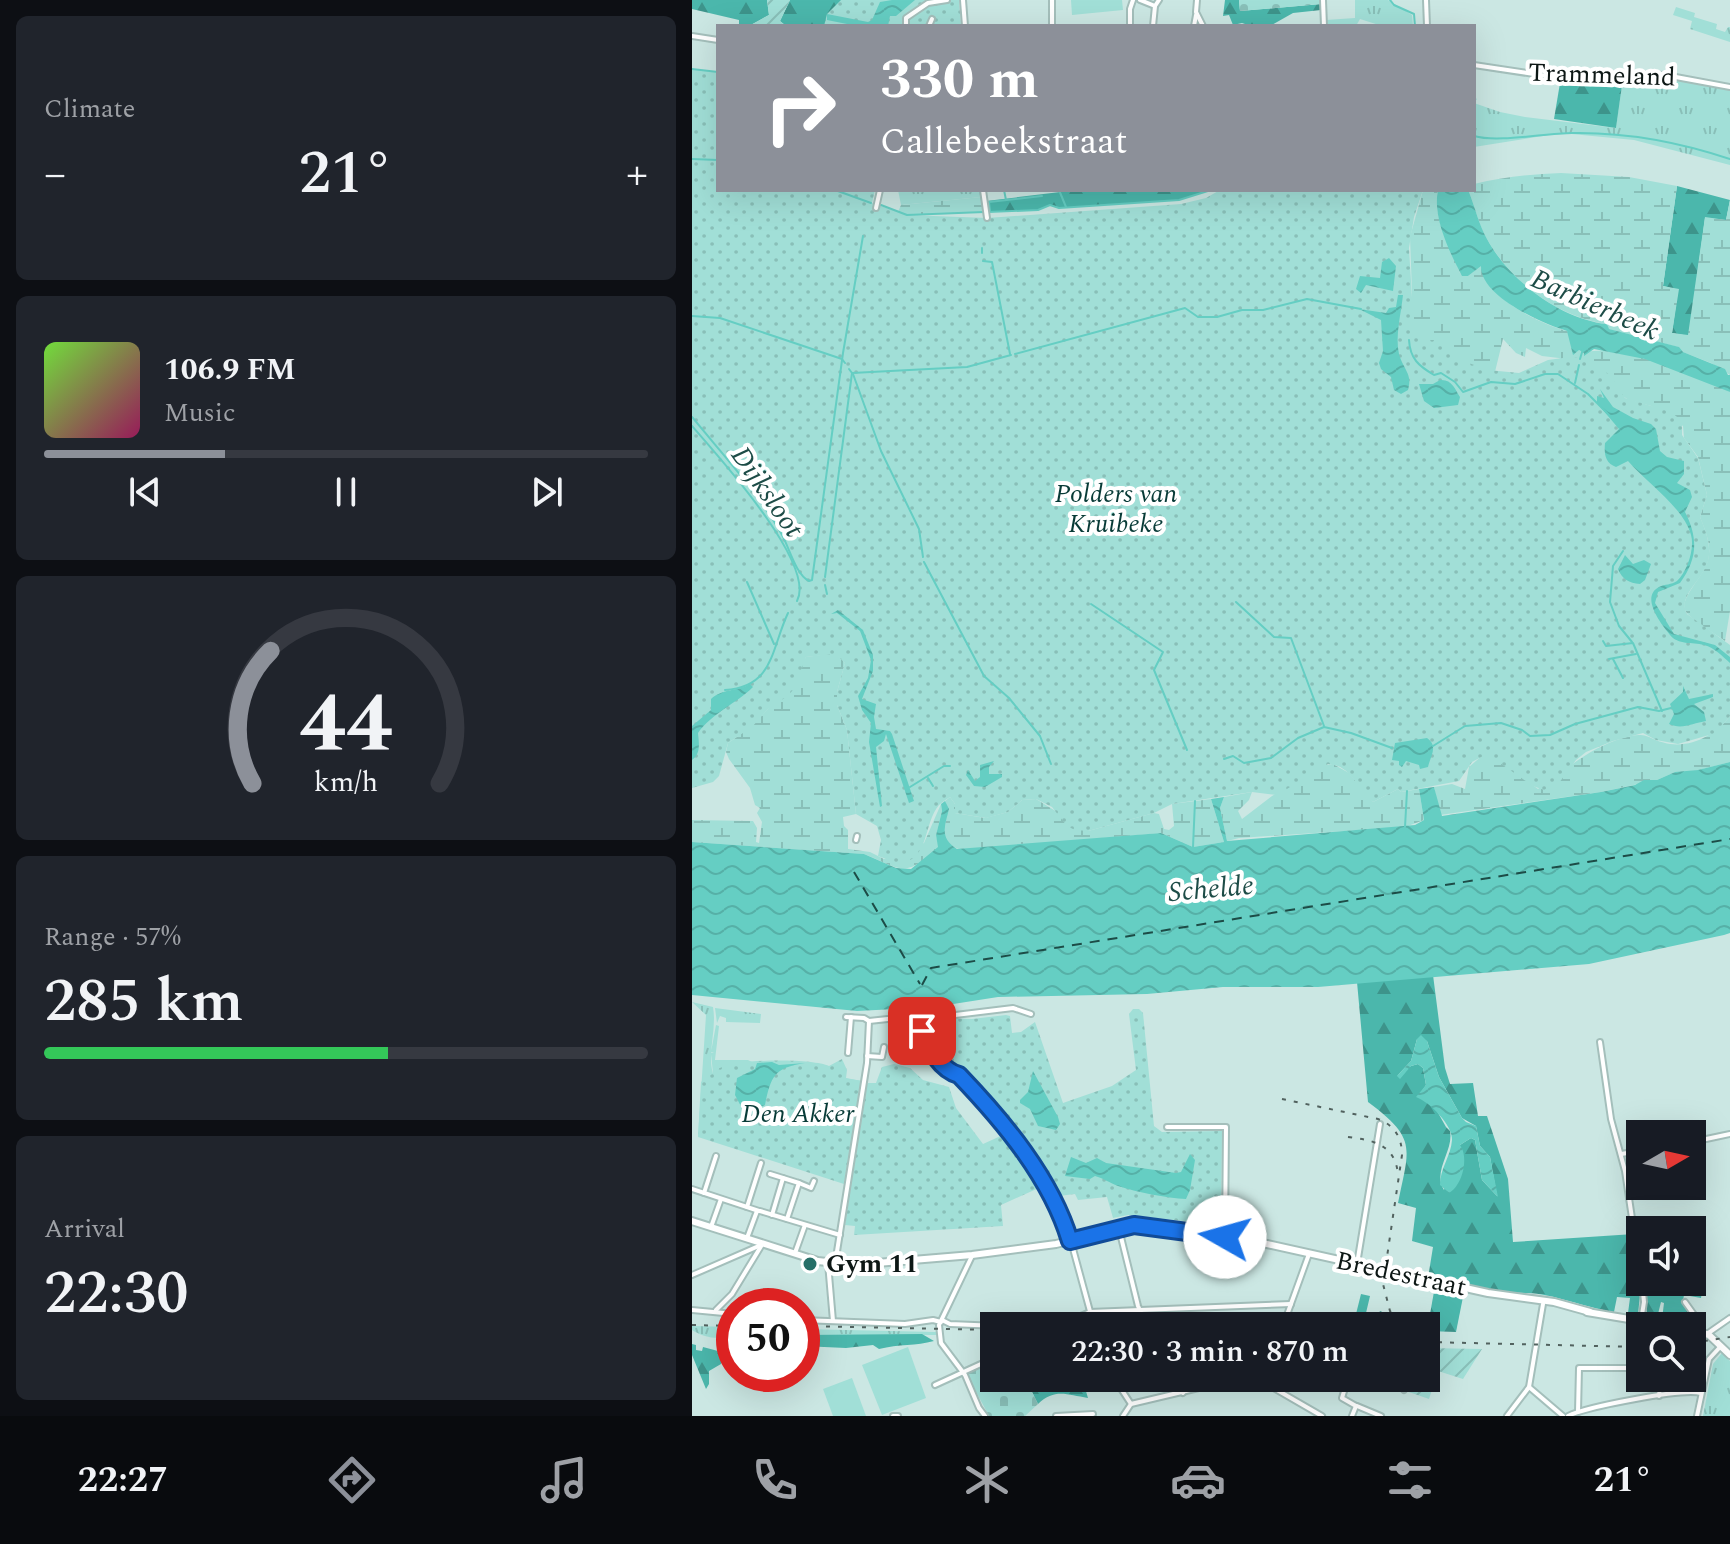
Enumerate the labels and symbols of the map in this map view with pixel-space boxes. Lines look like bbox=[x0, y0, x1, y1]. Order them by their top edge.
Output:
street label: Trammeland bbox=[1528, 52, 1676, 98]
water label: Barbierbeek bbox=[1524, 258, 1666, 352]
water label: Dijksloot bbox=[720, 437, 815, 548]
park label: Polders van Kruibeke bbox=[1055, 474, 1178, 544]
water label: Schelde bbox=[1166, 864, 1256, 914]
pin bbox=[888, 997, 956, 1065]
park label: Den Akker bbox=[741, 1094, 856, 1134]
north arrow bbox=[1626, 1120, 1706, 1200]
position arrow bbox=[1183, 1195, 1267, 1279]
street label: Bredestraat bbox=[1332, 1241, 1470, 1307]
place label: Gym 11 bbox=[826, 1244, 918, 1284]
marker: Gym 11 bbox=[801, 1255, 819, 1273]
speed limit sign: 50 bbox=[716, 1288, 820, 1392]

